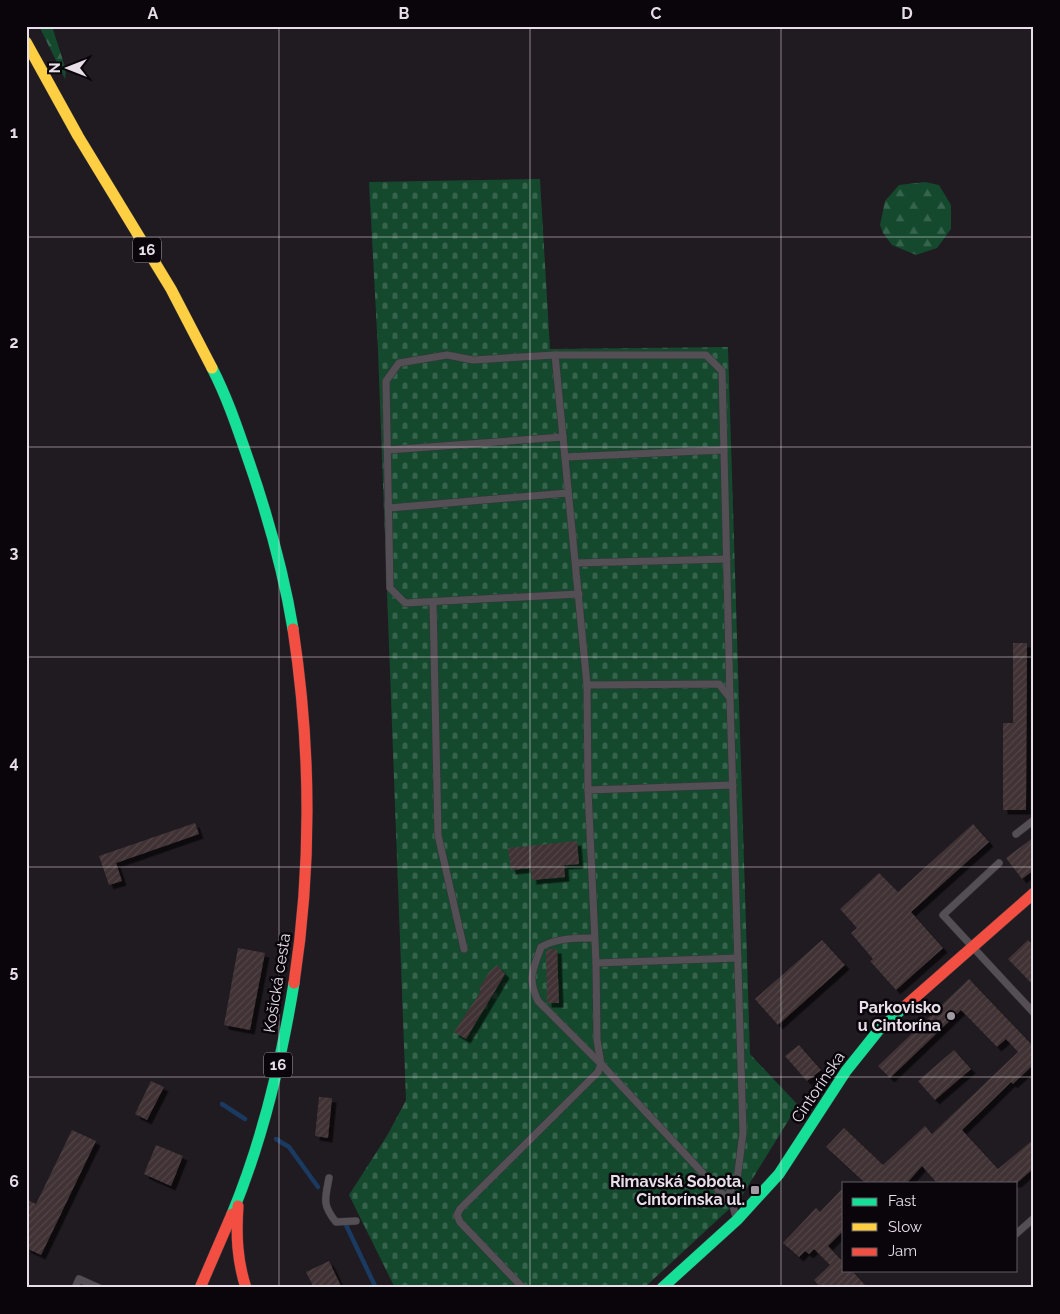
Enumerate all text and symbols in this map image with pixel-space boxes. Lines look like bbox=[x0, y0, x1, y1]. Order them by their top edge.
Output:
text: A bbox=[148, 4, 159, 23]
text: B bbox=[399, 4, 410, 23]
text: C bbox=[651, 4, 662, 23]
text: D bbox=[901, 4, 913, 23]
north arrow bbox=[42, 42, 92, 92]
text: N bbox=[47, 63, 63, 73]
text: 1 bbox=[10, 123, 18, 142]
road number: 16 bbox=[133, 238, 161, 262]
text: 2 bbox=[9, 333, 19, 352]
text: 3 bbox=[10, 543, 19, 562]
text: 4 bbox=[9, 753, 19, 772]
street label: Košická cesta bbox=[260, 932, 294, 1034]
text: 5 bbox=[10, 962, 19, 981]
place label: Parkovisko u Cintorína bbox=[858, 998, 941, 1035]
marker: Parkovisko u Cintorína bbox=[945, 1010, 957, 1022]
street label: Cintorínska bbox=[787, 1048, 849, 1126]
road number: 16 bbox=[264, 1052, 292, 1078]
text: 6 bbox=[9, 1172, 19, 1191]
place label: Rimavská Sobota, Cintorínska ul. bbox=[610, 1172, 745, 1209]
legend bbox=[842, 1182, 1018, 1272]
marker: Rimavská Sobota, Cintorínska ul. bbox=[749, 1184, 761, 1196]
text: Fast bbox=[888, 1192, 916, 1210]
text: Slow bbox=[888, 1218, 922, 1236]
text: Jam bbox=[888, 1242, 917, 1260]

